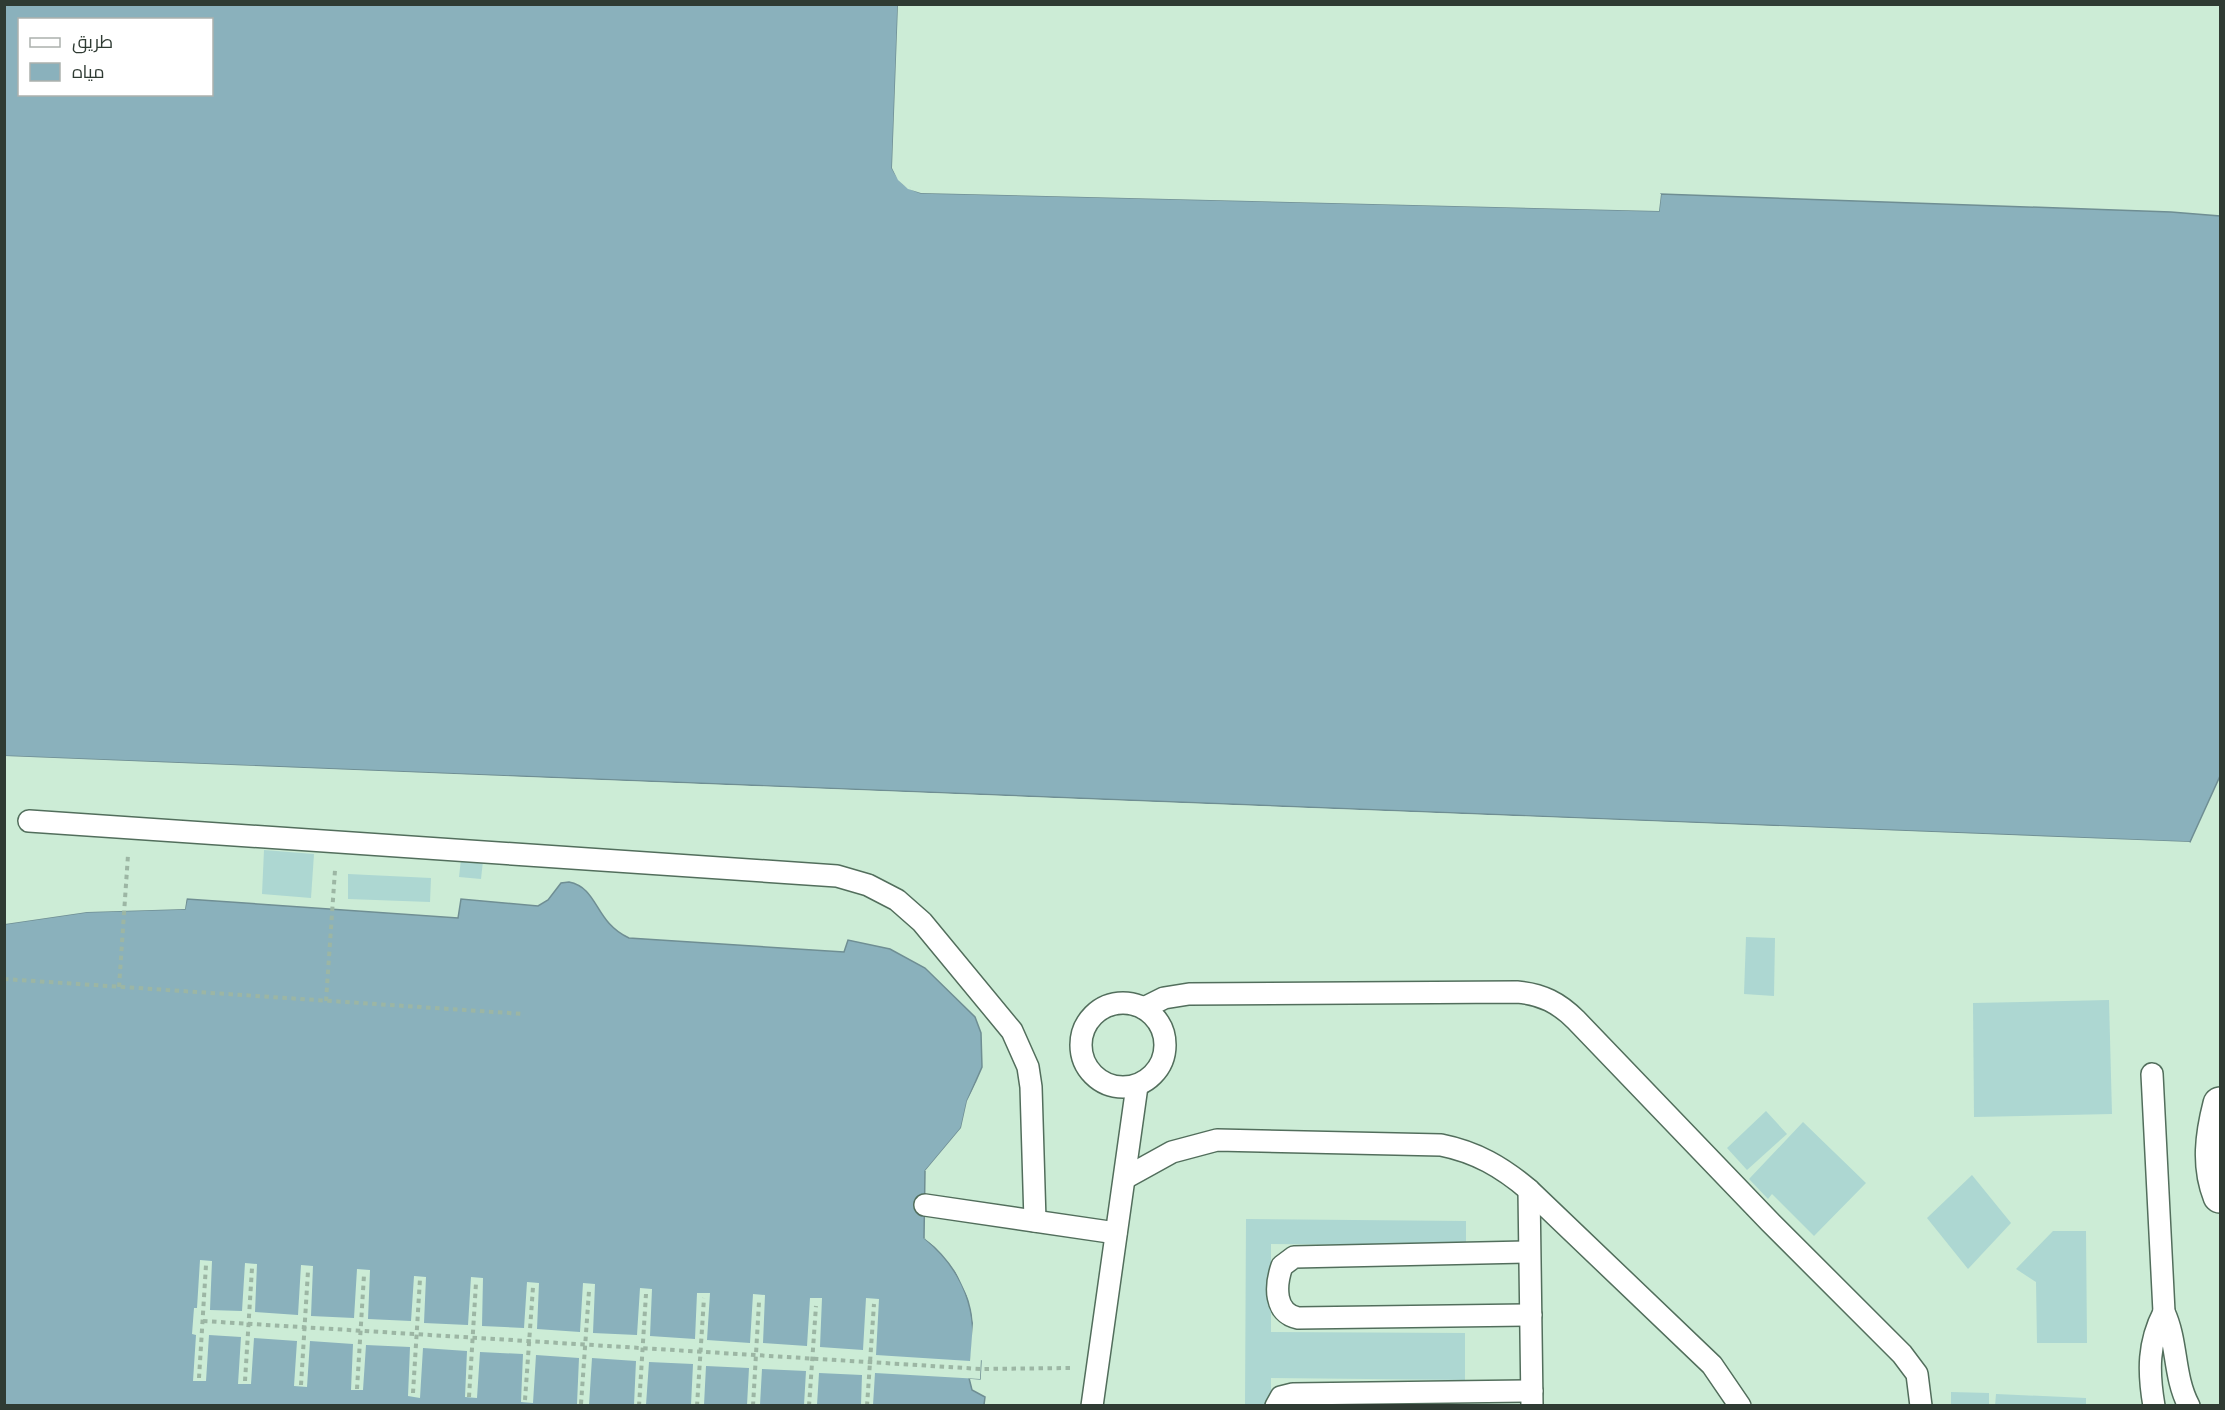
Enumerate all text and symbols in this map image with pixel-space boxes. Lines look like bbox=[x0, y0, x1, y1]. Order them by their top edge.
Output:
legend bbox=[18, 18, 213, 96]
text: طريق bbox=[72, 31, 113, 54]
text: مياه bbox=[72, 61, 105, 83]

